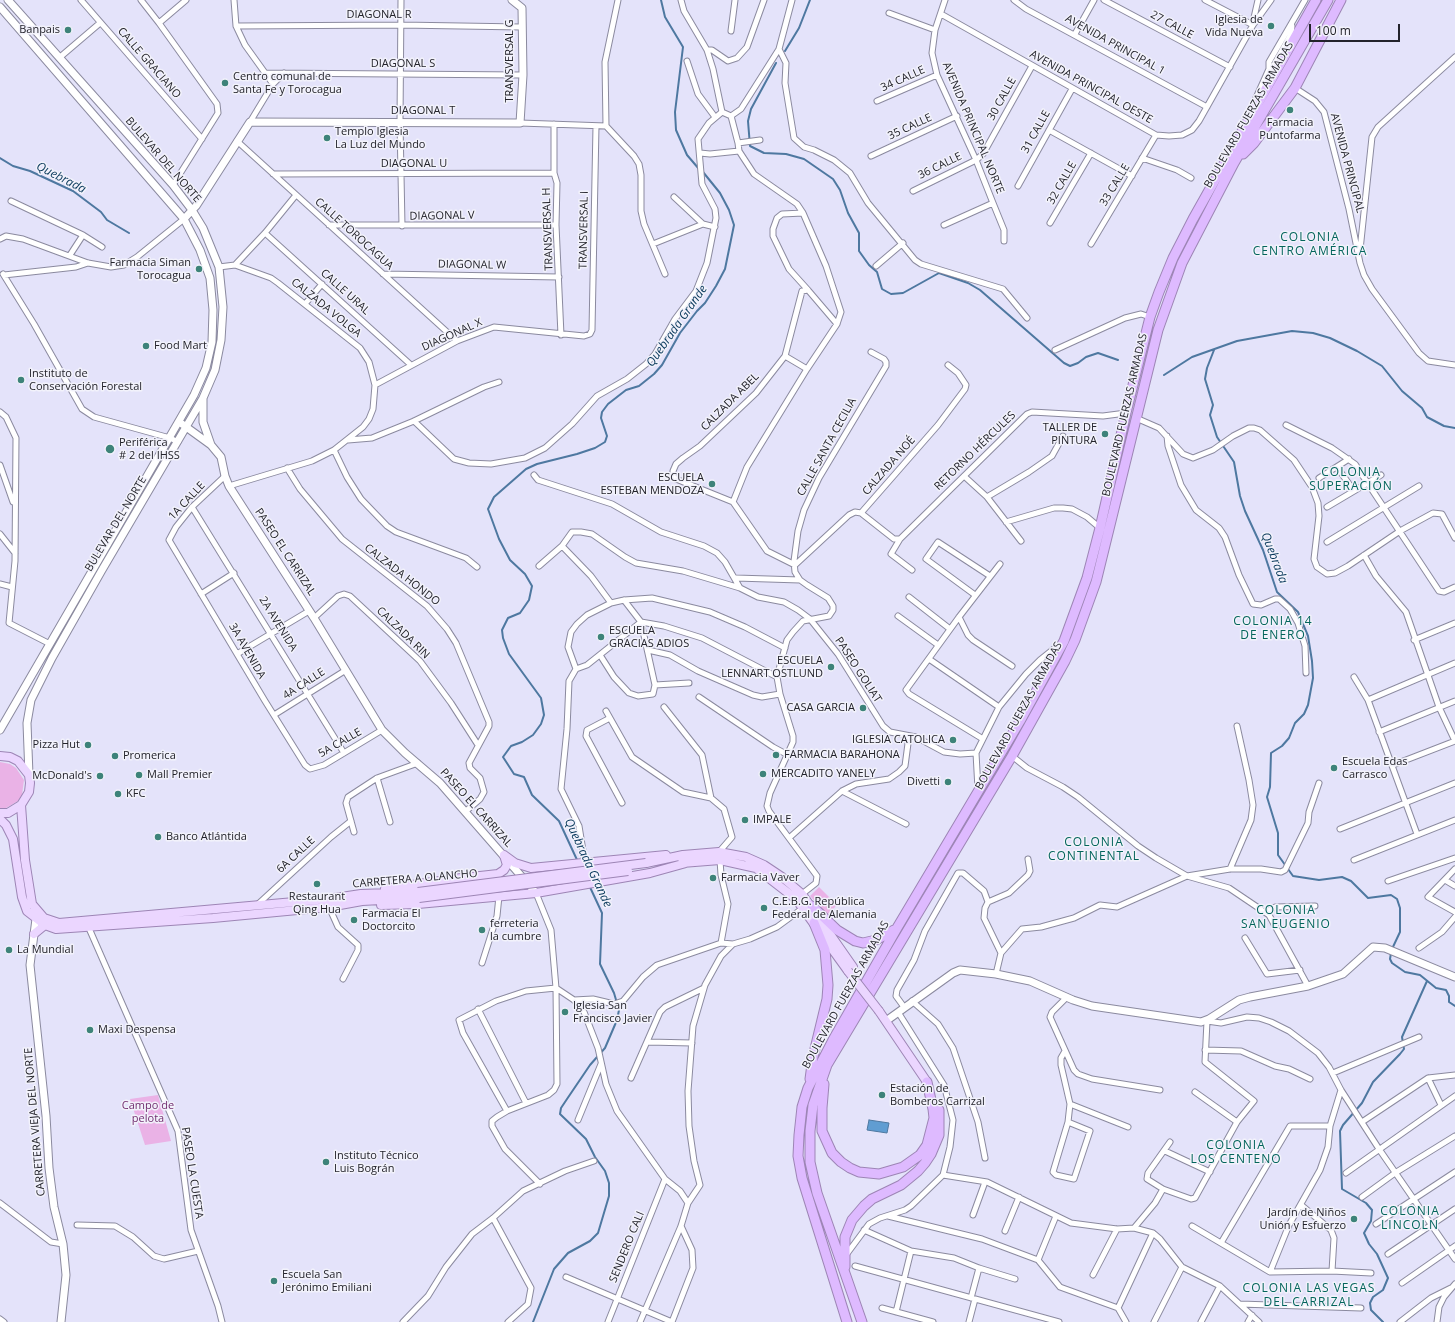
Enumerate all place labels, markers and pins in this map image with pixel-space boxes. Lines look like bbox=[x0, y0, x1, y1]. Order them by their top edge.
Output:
place label: Iglesia de Vida Nueva bbox=[1205, 13, 1263, 39]
marker: Iglesia de Vida Nueva bbox=[1266, 21, 1276, 31]
place label: Banpais bbox=[19, 23, 60, 37]
marker: Banpais bbox=[63, 25, 73, 35]
place label: Centro comunal de Santa Fe y Torocagua bbox=[233, 70, 342, 96]
marker: Centro comunal de Santa Fe y Torocagua bbox=[220, 78, 230, 88]
marker: Farmacia Puntofarma bbox=[1285, 105, 1295, 115]
place label: Farmacia Puntofarma bbox=[1259, 116, 1321, 142]
place label: Templo Iglesia La Luz del Mundo bbox=[335, 125, 425, 151]
marker: Templo Iglesia La Luz del Mundo bbox=[322, 133, 332, 143]
place label: Farmacia Siman Torocagua bbox=[110, 256, 191, 282]
marker: Farmacia Siman Torocagua bbox=[194, 264, 204, 274]
place label: Food Mart bbox=[154, 339, 207, 353]
marker: Food Mart bbox=[141, 341, 151, 351]
place label: Instituto de Conservación Forestal bbox=[29, 367, 142, 393]
marker: Instituto de Conservación Forestal bbox=[16, 375, 26, 385]
place label: TALLER DE PINTURA bbox=[1043, 421, 1097, 447]
marker: TALLER DE PINTURA bbox=[1100, 429, 1110, 439]
place label: Periférica # 2 del IHSS bbox=[119, 436, 180, 462]
marker: Periférica # 2 del IHSS bbox=[104, 443, 116, 455]
place label: ESCUELA ESTEBAN MENDOZA bbox=[600, 471, 704, 497]
marker: ESCUELA ESTEBAN MENDOZA bbox=[707, 479, 717, 489]
place label: ESCUELA GRACIAS ADIOS bbox=[609, 624, 689, 650]
marker: ESCUELA GRACIAS ADIOS bbox=[596, 632, 606, 642]
place label: ESCUELA LENNART OSTLUND bbox=[721, 654, 823, 680]
marker: ESCUELA LENNART OSTLUND bbox=[826, 662, 836, 672]
place label: CASA GARCIA bbox=[787, 701, 855, 715]
marker: CASA GARCIA bbox=[858, 703, 868, 713]
place label: IGLESIA CATOLICA bbox=[852, 733, 945, 747]
marker: IGLESIA CATOLICA bbox=[948, 735, 958, 745]
place label: Pizza Hut bbox=[33, 738, 80, 752]
marker: Pizza Hut bbox=[83, 740, 93, 750]
place label: FARMACIA BARAHONA bbox=[784, 748, 900, 762]
place label: Promerica bbox=[123, 749, 176, 763]
marker: FARMACIA BARAHONA bbox=[771, 750, 781, 760]
marker: Promerica bbox=[110, 751, 120, 761]
place label: Escuela Edas Carrasco bbox=[1342, 755, 1407, 781]
marker: Escuela Edas Carrasco bbox=[1329, 763, 1339, 773]
place label: MERCADITO YANELY bbox=[771, 767, 876, 781]
place label: Mall Premier bbox=[147, 768, 212, 782]
place label: McDonald's bbox=[32, 769, 92, 783]
marker: MERCADITO YANELY bbox=[758, 769, 768, 779]
marker: Mall Premier bbox=[134, 770, 144, 780]
marker: McDonald's bbox=[95, 771, 105, 781]
place label: Divetti bbox=[907, 775, 940, 789]
marker: Divetti bbox=[943, 777, 953, 787]
place label: KFC bbox=[126, 787, 145, 801]
marker: KFC bbox=[113, 789, 123, 799]
place label: IMPALE bbox=[753, 813, 791, 827]
marker: IMPALE bbox=[740, 815, 750, 825]
place label: Banco Atlántida bbox=[166, 830, 247, 844]
marker: Banco Atlántida bbox=[153, 832, 163, 842]
place label: Farmacia Vaver bbox=[721, 871, 799, 885]
marker: Farmacia Vaver bbox=[708, 873, 718, 883]
marker: Restaurant Qing Hua bbox=[312, 879, 322, 889]
place label: Restaurant Qing Hua bbox=[289, 890, 345, 916]
place label: C.E.B.G. República Federal de Alemania bbox=[772, 895, 877, 921]
marker: C.E.B.G. República Federal de Alemania bbox=[759, 903, 769, 913]
place label: Farmacia El Doctorcito bbox=[362, 907, 420, 933]
marker: Farmacia El Doctorcito bbox=[349, 915, 359, 925]
place label: ferreteria la cumbre bbox=[490, 917, 541, 943]
marker: ferreteria la cumbre bbox=[477, 925, 487, 935]
place label: La Mundial bbox=[17, 943, 73, 957]
marker: La Mundial bbox=[4, 945, 14, 955]
place label: Iglesia San Francisco Javier bbox=[573, 999, 652, 1025]
marker: Iglesia San Francisco Javier bbox=[560, 1007, 570, 1017]
place label: Maxi Despensa bbox=[98, 1023, 176, 1037]
marker: Maxi Despensa bbox=[85, 1025, 95, 1035]
place label: Estación de Bomberos Carrizal bbox=[890, 1082, 985, 1108]
marker: Estación de Bomberos Carrizal bbox=[877, 1090, 887, 1100]
place label: Instituto Técnico Luis Bográn bbox=[334, 1149, 419, 1175]
marker: Instituto Técnico Luis Bográn bbox=[321, 1157, 331, 1167]
place label: Jardín de Niños Unión y Esfuerzo bbox=[1260, 1206, 1346, 1232]
marker: Jardín de Niños Unión y Esfuerzo bbox=[1349, 1214, 1359, 1224]
place label: Escuela San Jerónimo Emiliani bbox=[282, 1268, 372, 1294]
marker: Escuela San Jerónimo Emiliani bbox=[269, 1276, 279, 1286]

